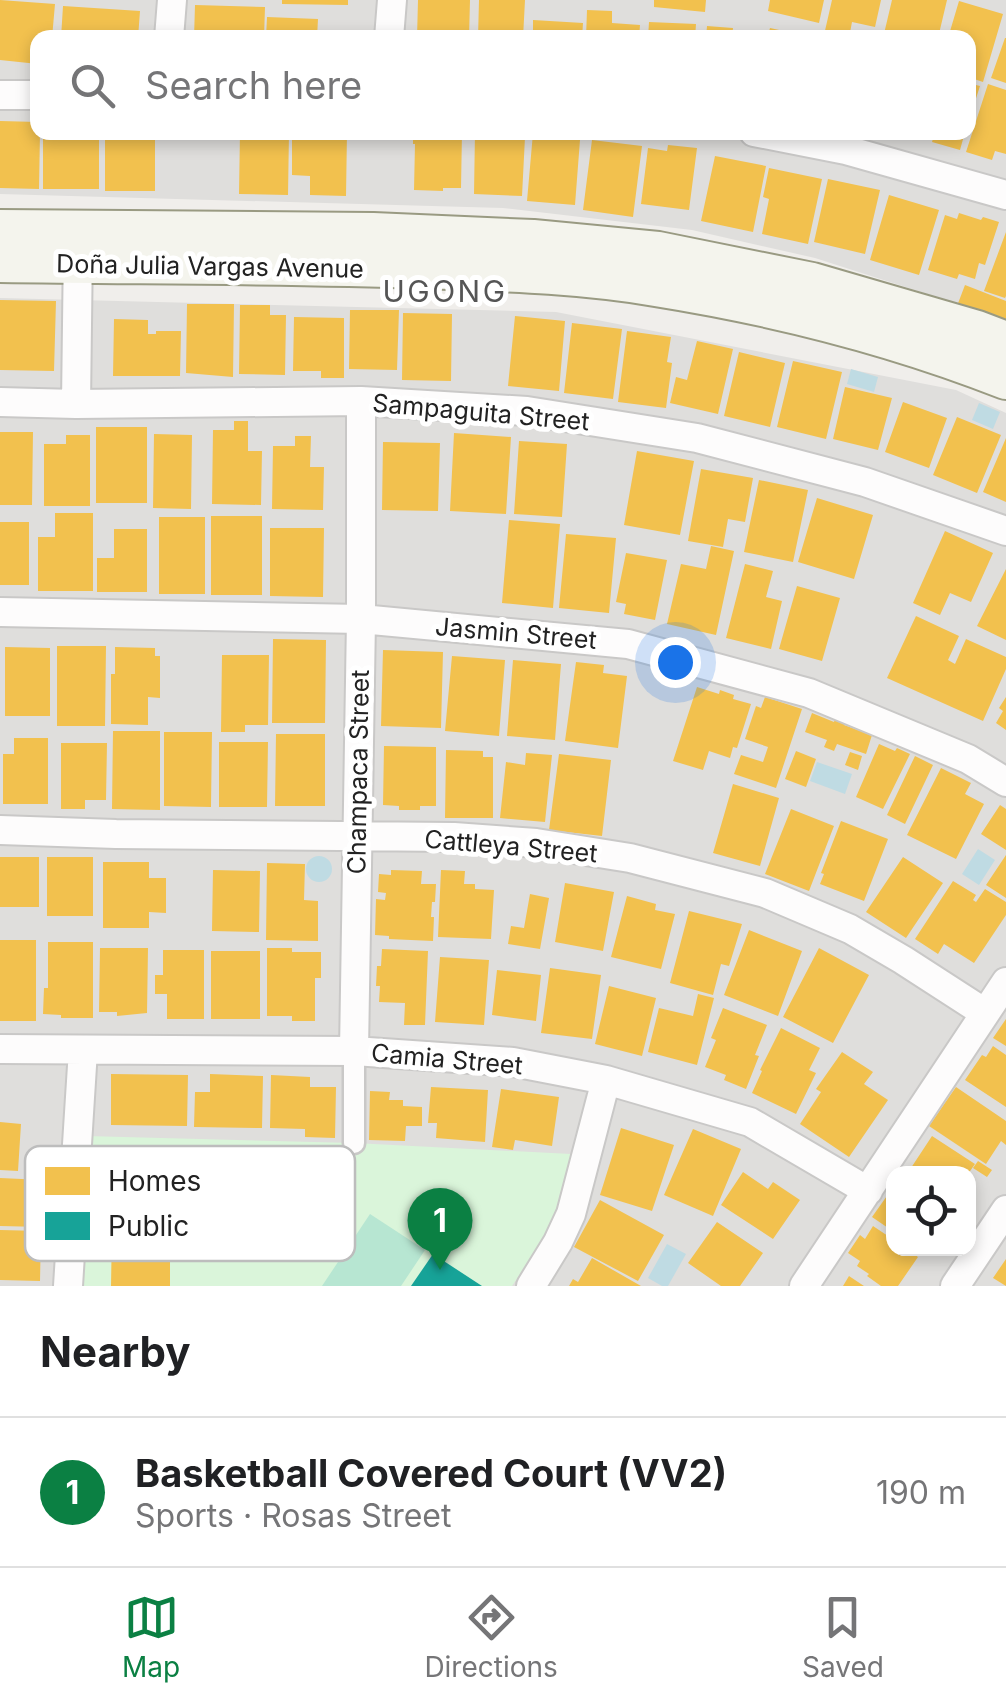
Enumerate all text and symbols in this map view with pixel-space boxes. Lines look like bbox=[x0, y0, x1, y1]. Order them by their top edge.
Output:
search box bbox=[30, 30, 976, 140]
icon: search bbox=[65, 58, 120, 113]
text: Search here bbox=[145, 62, 362, 108]
street label: Doña Julia Vargas Avenue bbox=[56, 248, 364, 284]
district label: UGONG bbox=[382, 273, 508, 309]
street label: Sampaguita Street bbox=[371, 388, 591, 436]
street label: Jasmin Street bbox=[434, 611, 598, 655]
your location bbox=[650, 637, 701, 688]
street label: Champaca Street bbox=[341, 669, 375, 875]
street label: Cattleya Street bbox=[423, 823, 599, 869]
street label: Camia Street bbox=[370, 1037, 524, 1081]
legend bbox=[25, 1146, 355, 1261]
text: Homes bbox=[108, 1164, 201, 1198]
map controls bbox=[886, 1166, 976, 1256]
button: locate bbox=[886, 1166, 976, 1256]
pin: 1 bbox=[408, 1188, 472, 1270]
text: Public bbox=[108, 1209, 189, 1243]
text: Nearby bbox=[40, 1326, 191, 1377]
text: Basketball Covered Court (VV2) bbox=[135, 1450, 727, 1496]
text: 1 bbox=[66, 1473, 79, 1512]
text: 190 m bbox=[876, 1473, 966, 1512]
text: Sports · Rosas Street bbox=[135, 1496, 451, 1535]
tab: Map bbox=[122, 1590, 180, 1684]
tab: Directions bbox=[424, 1590, 558, 1684]
tab: Saved bbox=[802, 1590, 884, 1684]

